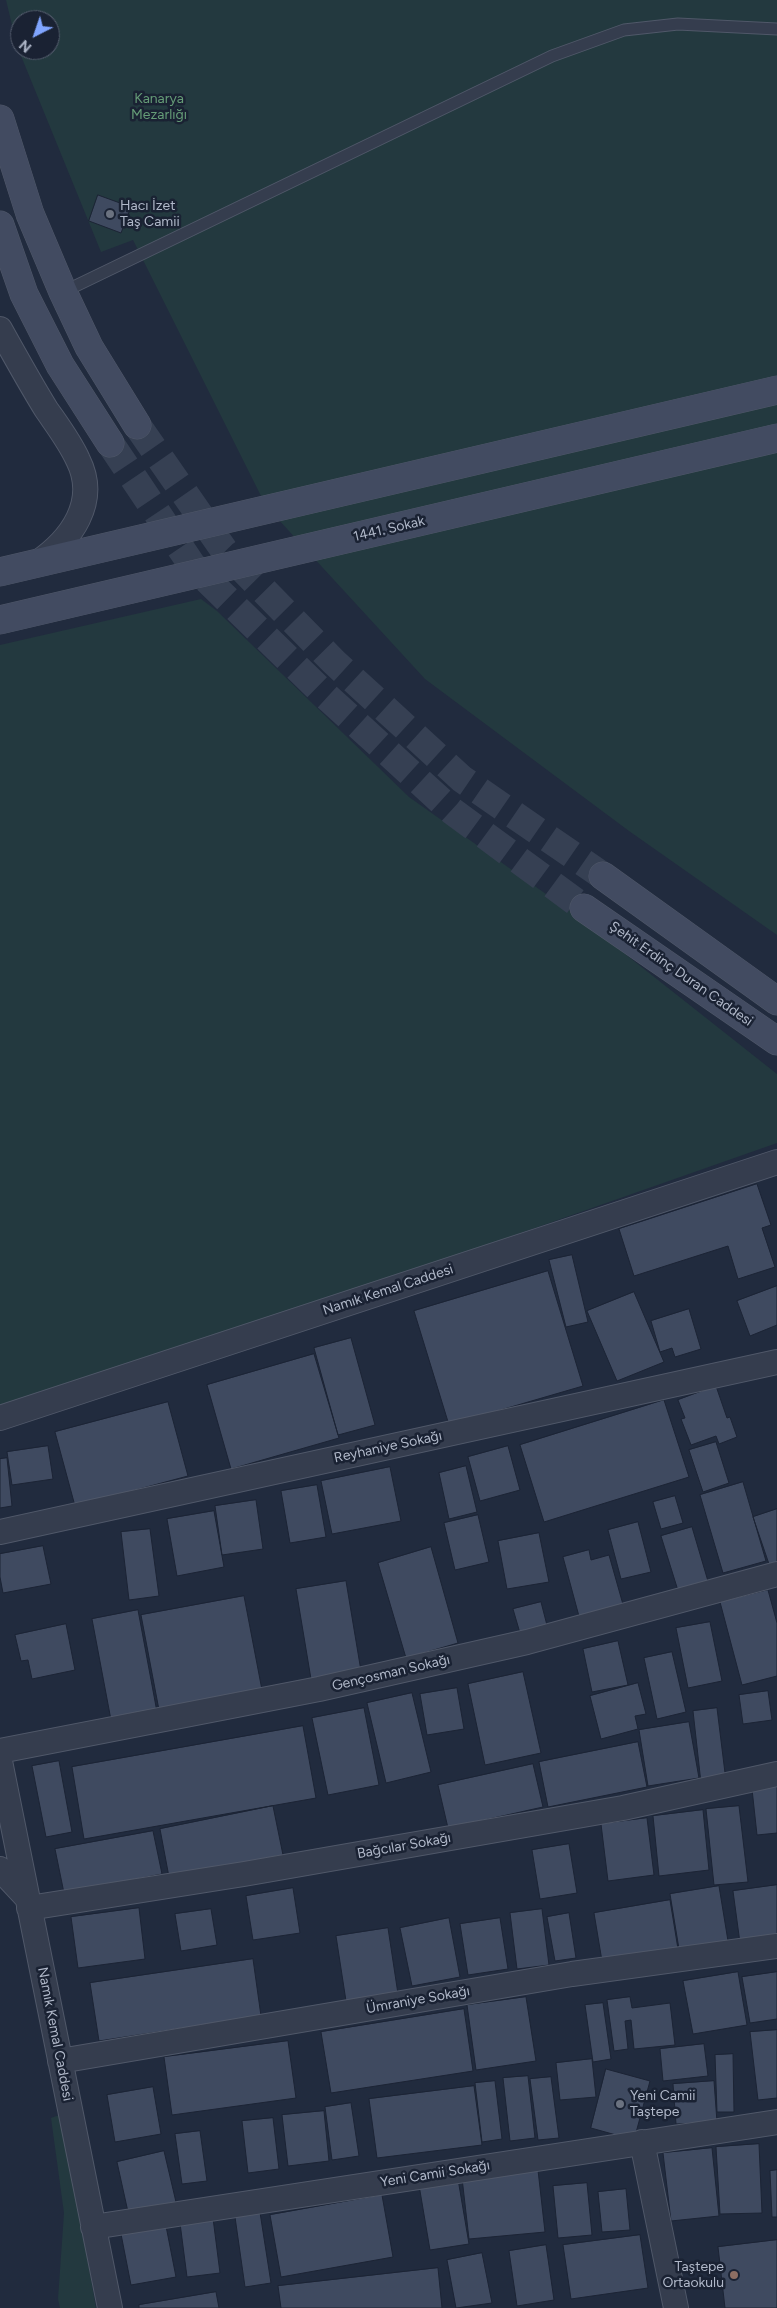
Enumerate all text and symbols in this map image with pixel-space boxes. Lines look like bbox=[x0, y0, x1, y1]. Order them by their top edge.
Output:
north arrow bbox=[10, 10, 60, 60]
text: N bbox=[16, 36, 35, 56]
park label: Kanarya Mezarlığı bbox=[131, 91, 187, 124]
place label: Hacı İzet Taş Camii bbox=[120, 198, 180, 230]
marker: Hacı İzet Taş Camii bbox=[104, 208, 116, 220]
street label: 1441. Sokak bbox=[352, 513, 426, 545]
street label: Şehit Erdinç Duran Caddesi bbox=[606, 918, 756, 1030]
street label: Namık Kemal Caddesi bbox=[321, 1261, 455, 1319]
street label: Reyhaniye Sokağı bbox=[333, 1427, 443, 1467]
street label: Gençosman Sokağı bbox=[330, 1651, 452, 1695]
street label: Bağcılar Sokağı bbox=[356, 1829, 452, 1863]
street label: Namık Kemal Caddesi bbox=[34, 1966, 76, 2102]
street label: Ümraniye Sokağı bbox=[365, 1983, 471, 2017]
place label: Yeni Camii Taştepe bbox=[630, 2088, 695, 2120]
marker: Yeni Camii Taştepe bbox=[614, 2098, 626, 2110]
street label: Yeni Camii Sokağı bbox=[379, 2157, 491, 2191]
place label: Taştepe Ortaokulu bbox=[662, 2259, 724, 2292]
marker: Taştepe Ortaokulu bbox=[728, 2269, 740, 2281]

